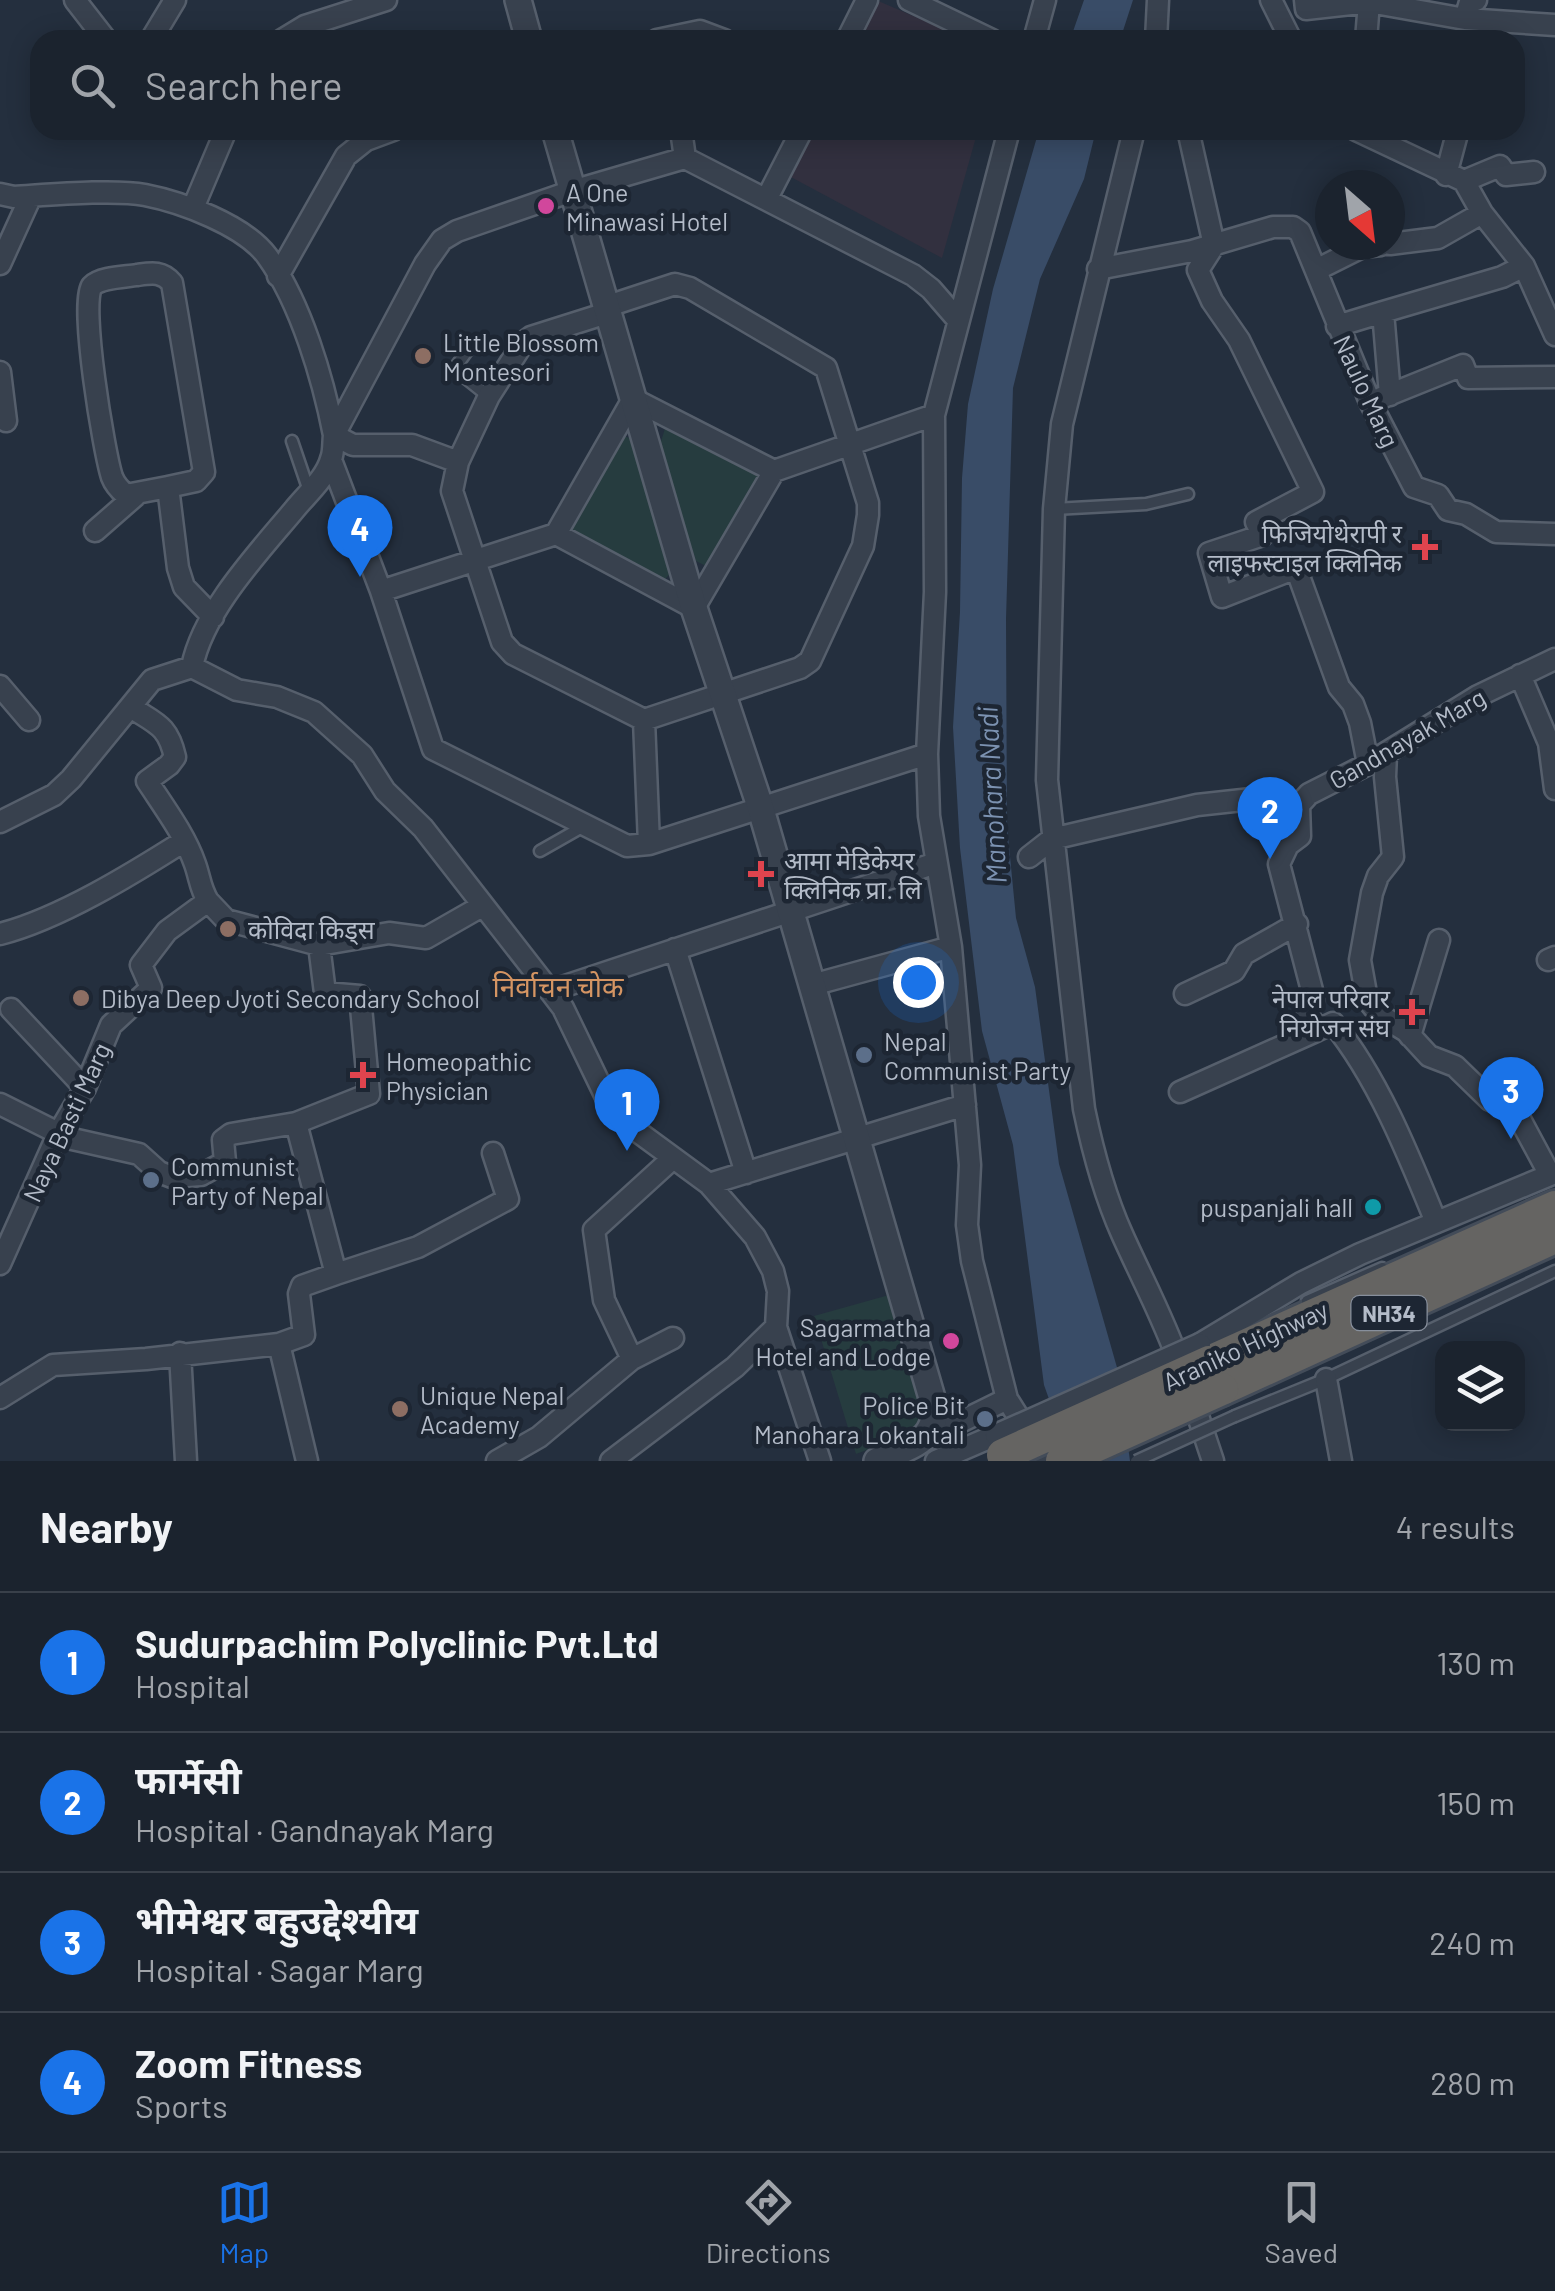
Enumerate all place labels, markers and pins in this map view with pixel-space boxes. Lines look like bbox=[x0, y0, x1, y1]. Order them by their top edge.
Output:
place label: A One Minawasi Hotel bbox=[566, 177, 728, 236]
marker: A One Minawasi Hotel bbox=[535, 195, 557, 217]
place label: Little Blossom Montesori bbox=[443, 327, 599, 386]
marker: Little Blossom Montesori bbox=[412, 345, 434, 367]
pin: 4 bbox=[328, 494, 392, 577]
place label: फिजियोथेरापी र लाइफस्टाइल क्लिनिक bbox=[1207, 518, 1403, 577]
marker: फिजियोथेरापी र लाइफस्टाइल क्लिनिक bbox=[1412, 534, 1438, 560]
pin: 2 bbox=[1238, 776, 1302, 859]
place label: आमा मेडिकेयर क्लिनिक प्रा. लि bbox=[784, 845, 923, 904]
marker: आमा मेडिकेयर क्लिनिक प्रा. लि bbox=[748, 861, 774, 887]
place label: कोविदा किड्स bbox=[248, 914, 376, 946]
marker: कोविदा किड्स bbox=[217, 918, 239, 940]
place label: Dibya Deep Jyoti Secondary School bbox=[101, 983, 480, 1013]
place label: नेपाल परिवार नियोजन संघ bbox=[1272, 983, 1391, 1042]
marker: Dibya Deep Jyoti Secondary School bbox=[70, 987, 92, 1009]
marker: नेपाल परिवार नियोजन संघ bbox=[1399, 999, 1425, 1025]
place label: Nepal Communist Party bbox=[884, 1026, 1071, 1085]
marker: Nepal Communist Party bbox=[853, 1044, 875, 1066]
place label: Homeopathic Physician bbox=[386, 1046, 532, 1105]
pin: 3 bbox=[1478, 1056, 1544, 1139]
marker: Homeopathic Physician bbox=[350, 1062, 376, 1088]
pin: 1 bbox=[594, 1068, 660, 1151]
place label: Communist Party of Nepal bbox=[171, 1151, 324, 1210]
marker: Communist Party of Nepal bbox=[140, 1169, 162, 1191]
place label: puspanjali hall bbox=[1200, 1192, 1353, 1222]
marker: puspanjali hall bbox=[1362, 1196, 1384, 1218]
place label: Sagarmatha Hotel and Lodge bbox=[755, 1312, 931, 1371]
marker: Sagarmatha Hotel and Lodge bbox=[940, 1330, 962, 1352]
place label: Unique Nepal Academy bbox=[420, 1380, 564, 1439]
place label: Police Bit Manohara Lokantali bbox=[754, 1390, 965, 1449]
marker: Unique Nepal Academy bbox=[389, 1398, 411, 1420]
marker: Police Bit Manohara Lokantali bbox=[974, 1408, 996, 1430]

